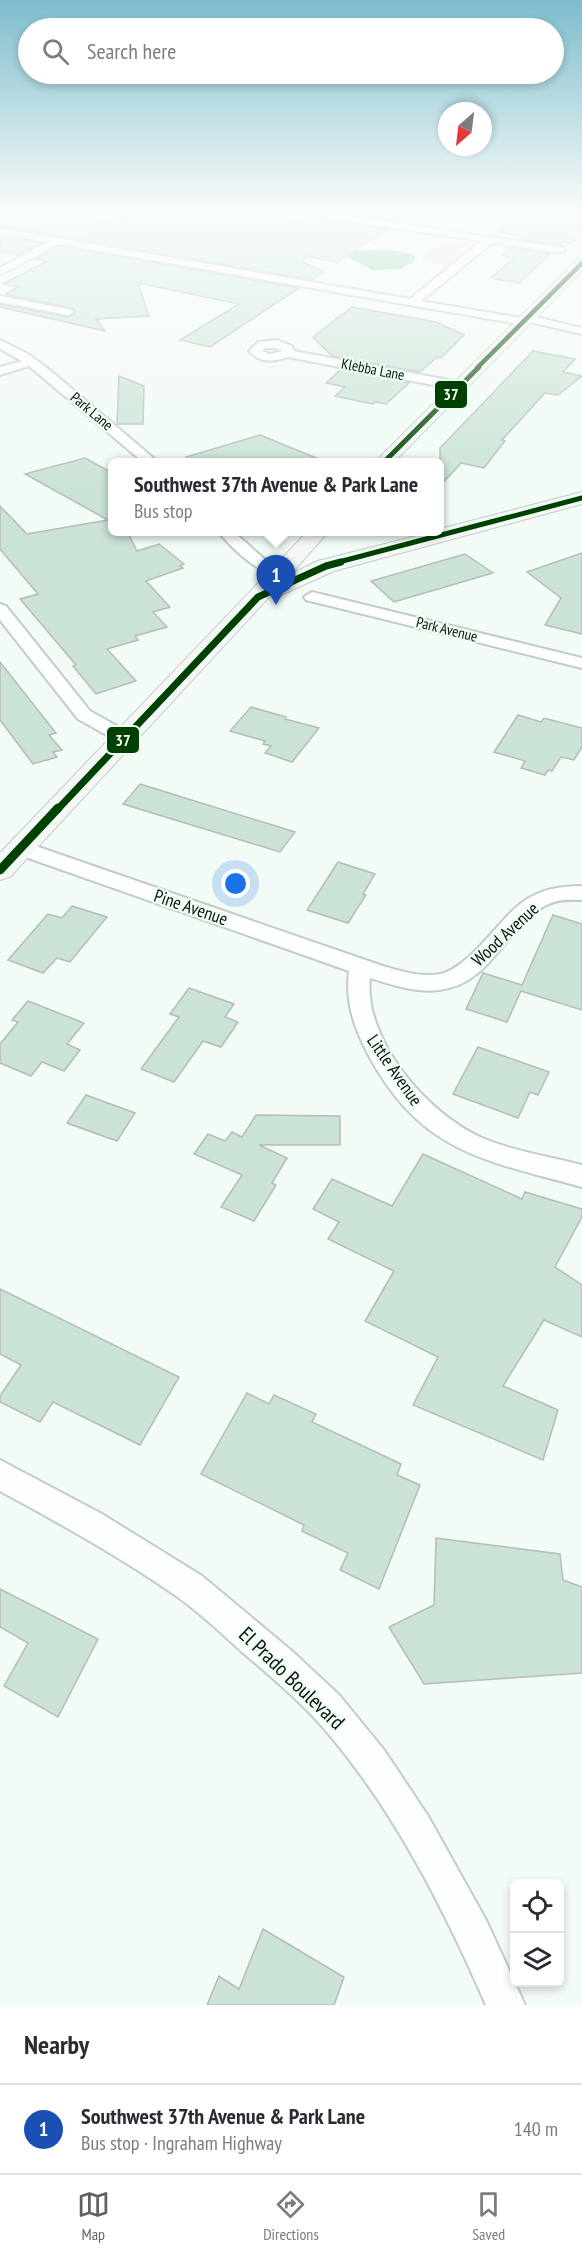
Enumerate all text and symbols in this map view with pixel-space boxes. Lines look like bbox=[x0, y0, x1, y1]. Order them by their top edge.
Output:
search box bbox=[18, 18, 564, 84]
icon: search bbox=[39, 35, 72, 68]
text: Search here bbox=[87, 37, 176, 65]
north arrow bbox=[438, 102, 492, 156]
street label: Klebba Lane bbox=[340, 354, 406, 384]
line badge: 37 bbox=[434, 380, 468, 409]
text: 37 bbox=[443, 384, 459, 404]
street label: Park Lane bbox=[67, 388, 117, 434]
popup bbox=[108, 458, 444, 536]
text: Southwest 37th Avenue & Park Lane bbox=[134, 470, 418, 498]
text: Bus stop bbox=[134, 498, 192, 524]
pin: 1 bbox=[256, 556, 296, 605]
street label: Park Avenue bbox=[414, 612, 480, 646]
line badge: 37 bbox=[106, 726, 140, 754]
text: 37 bbox=[115, 730, 131, 750]
your location bbox=[221, 869, 250, 898]
street label: Pine Avenue bbox=[151, 884, 231, 930]
street label: Wood Avenue bbox=[467, 897, 543, 971]
street label: Little Avenue bbox=[362, 1030, 428, 1110]
street label: El Prado Boulevard bbox=[233, 1621, 351, 1735]
map controls bbox=[510, 1879, 564, 1987]
button: locate bbox=[510, 1879, 564, 1933]
button: layers bbox=[510, 1933, 564, 1987]
text: Nearby bbox=[24, 2028, 89, 2061]
text: Southwest 37th Avenue & Park Lane bbox=[81, 2102, 365, 2130]
text: 1 bbox=[39, 2116, 48, 2142]
text: 140 m bbox=[514, 2116, 558, 2142]
text: Bus stop · Ingraham Highway bbox=[81, 2130, 282, 2156]
tab: Map bbox=[77, 2188, 110, 2244]
tab: Directions bbox=[263, 2188, 319, 2244]
tab: Saved bbox=[472, 2188, 505, 2244]

